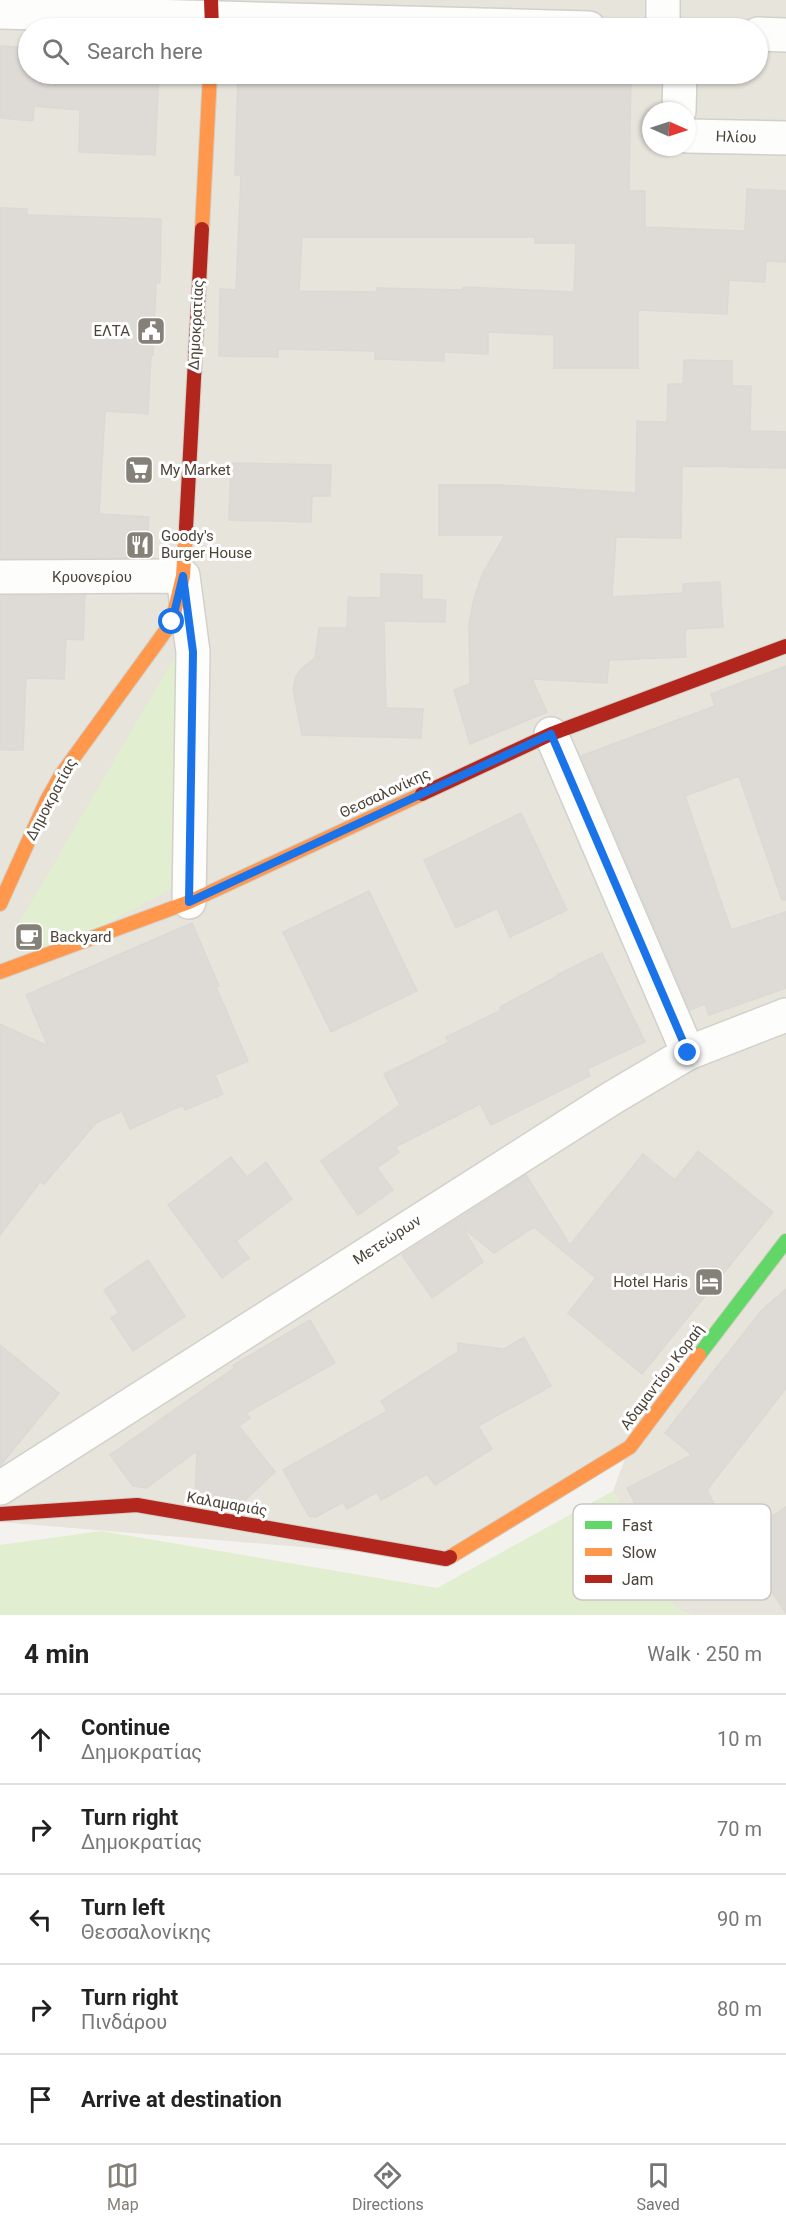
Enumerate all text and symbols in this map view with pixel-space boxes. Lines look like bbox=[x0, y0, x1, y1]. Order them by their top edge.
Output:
search box bbox=[18, 18, 768, 84]
icon: search bbox=[39, 35, 72, 68]
text: Search here bbox=[87, 39, 203, 64]
north arrow bbox=[642, 102, 696, 156]
street label: Ηλίου bbox=[715, 127, 757, 147]
street label: Δημοκρατίας bbox=[185, 279, 207, 371]
public building icon: ΕΛΤΑ bbox=[135, 315, 167, 347]
place label: ΕΛΤΑ bbox=[93, 322, 130, 340]
supermarket icon: My Market bbox=[123, 454, 155, 486]
place label: My Market bbox=[160, 461, 231, 479]
place label: Goody's Burger House bbox=[161, 527, 252, 562]
restaurant icon: Goody's Burger House bbox=[124, 529, 156, 561]
street label: Κρυονερίου bbox=[52, 568, 132, 586]
route start bbox=[158, 608, 184, 634]
street label: Δημοκρατίας bbox=[22, 755, 80, 843]
street label: Θεσσαλονίκης bbox=[337, 764, 433, 822]
cafe icon: Backyard bbox=[13, 921, 45, 953]
place label: Backyard bbox=[50, 928, 112, 946]
route end bbox=[674, 1039, 700, 1065]
street label: Μετεώρων bbox=[350, 1211, 424, 1269]
hotel icon: Hotel Haris bbox=[693, 1266, 725, 1298]
place label: Hotel Haris bbox=[613, 1273, 688, 1291]
street label: Αδαμαντίου Κοραή bbox=[616, 1321, 708, 1433]
street label: Καλαμαριάς bbox=[185, 1488, 269, 1520]
legend bbox=[573, 1504, 771, 1600]
text: Fast bbox=[622, 1516, 653, 1535]
text: Slow bbox=[622, 1543, 657, 1562]
text: Jam bbox=[622, 1570, 654, 1589]
text: 4 min bbox=[24, 1639, 89, 1669]
text: Walk · 250 m bbox=[647, 1642, 762, 1666]
text: Continue bbox=[81, 1715, 170, 1740]
icon: ahead bbox=[24, 1723, 57, 1756]
text: 10 m bbox=[717, 1727, 762, 1751]
text: Δημοκρατίας bbox=[81, 1740, 202, 1764]
text: Turn right bbox=[81, 1805, 178, 1830]
icon: right bbox=[24, 1813, 57, 1846]
text: 70 m bbox=[717, 1817, 762, 1841]
text: Δημοκρατίας bbox=[81, 1830, 202, 1854]
text: Turn left bbox=[81, 1895, 165, 1920]
icon: left bbox=[24, 1903, 57, 1936]
text: 90 m bbox=[717, 1907, 762, 1931]
text: Θεσσαλονίκης bbox=[81, 1920, 211, 1944]
text: Turn right bbox=[81, 1985, 178, 2010]
icon: right bbox=[24, 1993, 57, 2026]
text: 80 m bbox=[717, 1997, 762, 2021]
text: Πινδάρου bbox=[81, 2010, 167, 2034]
icon: arrive bbox=[24, 2083, 57, 2116]
text: Arrive at destination bbox=[81, 2087, 282, 2112]
tab: Map bbox=[106, 2159, 139, 2214]
tab: Directions bbox=[352, 2159, 424, 2214]
tab: Saved bbox=[636, 2159, 680, 2214]

